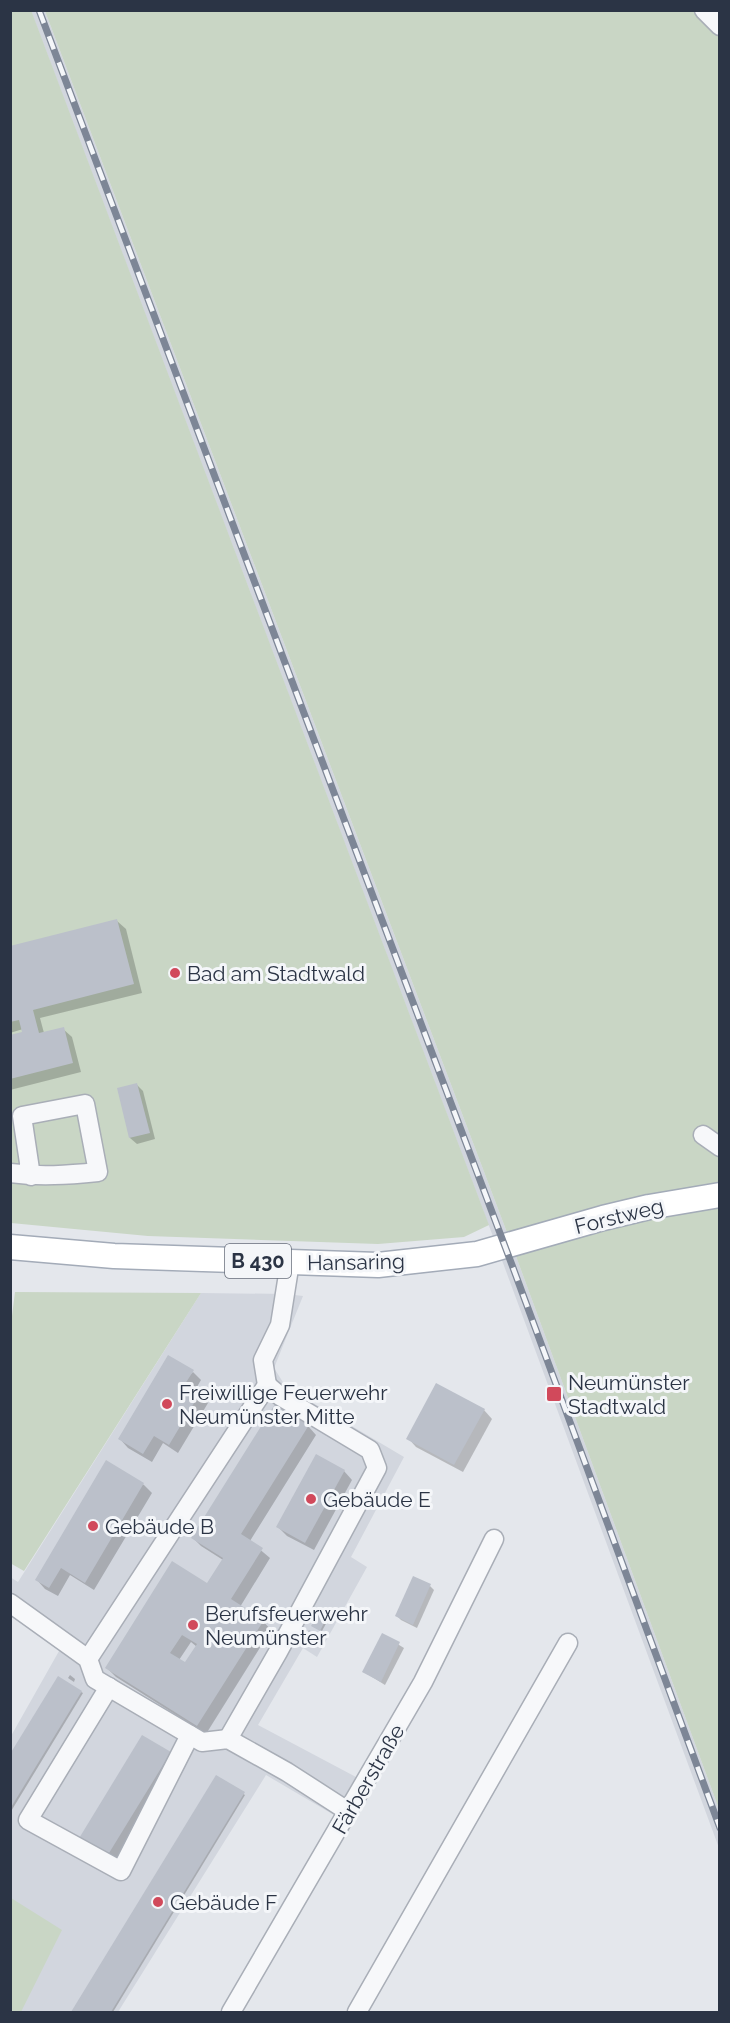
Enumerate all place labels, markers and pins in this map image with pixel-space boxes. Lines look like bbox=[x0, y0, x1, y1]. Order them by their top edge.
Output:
place label: Bad am Stadtwald bbox=[187, 961, 365, 986]
marker: Bad am Stadtwald bbox=[168, 966, 182, 980]
place label: Neumünster Stadtwald bbox=[568, 1370, 690, 1419]
place label: Freiwillige Feuerwehr Neumünster Mitte bbox=[179, 1380, 388, 1429]
marker: Neumünster Stadtwald bbox=[545, 1385, 563, 1403]
marker: Freiwillige Feuerwehr Neumünster Mitte bbox=[160, 1397, 174, 1411]
place label: Gebäude E bbox=[323, 1487, 431, 1512]
marker: Gebäude E bbox=[304, 1492, 318, 1506]
place label: Gebäude B bbox=[105, 1514, 214, 1539]
marker: Gebäude B bbox=[86, 1519, 100, 1533]
place label: Berufsfeuerwehr Neumünster bbox=[205, 1601, 369, 1650]
marker: Berufsfeuerwehr Neumünster bbox=[186, 1618, 200, 1632]
place label: Gebäude F bbox=[170, 1890, 277, 1915]
marker: Gebäude F bbox=[151, 1895, 165, 1909]

